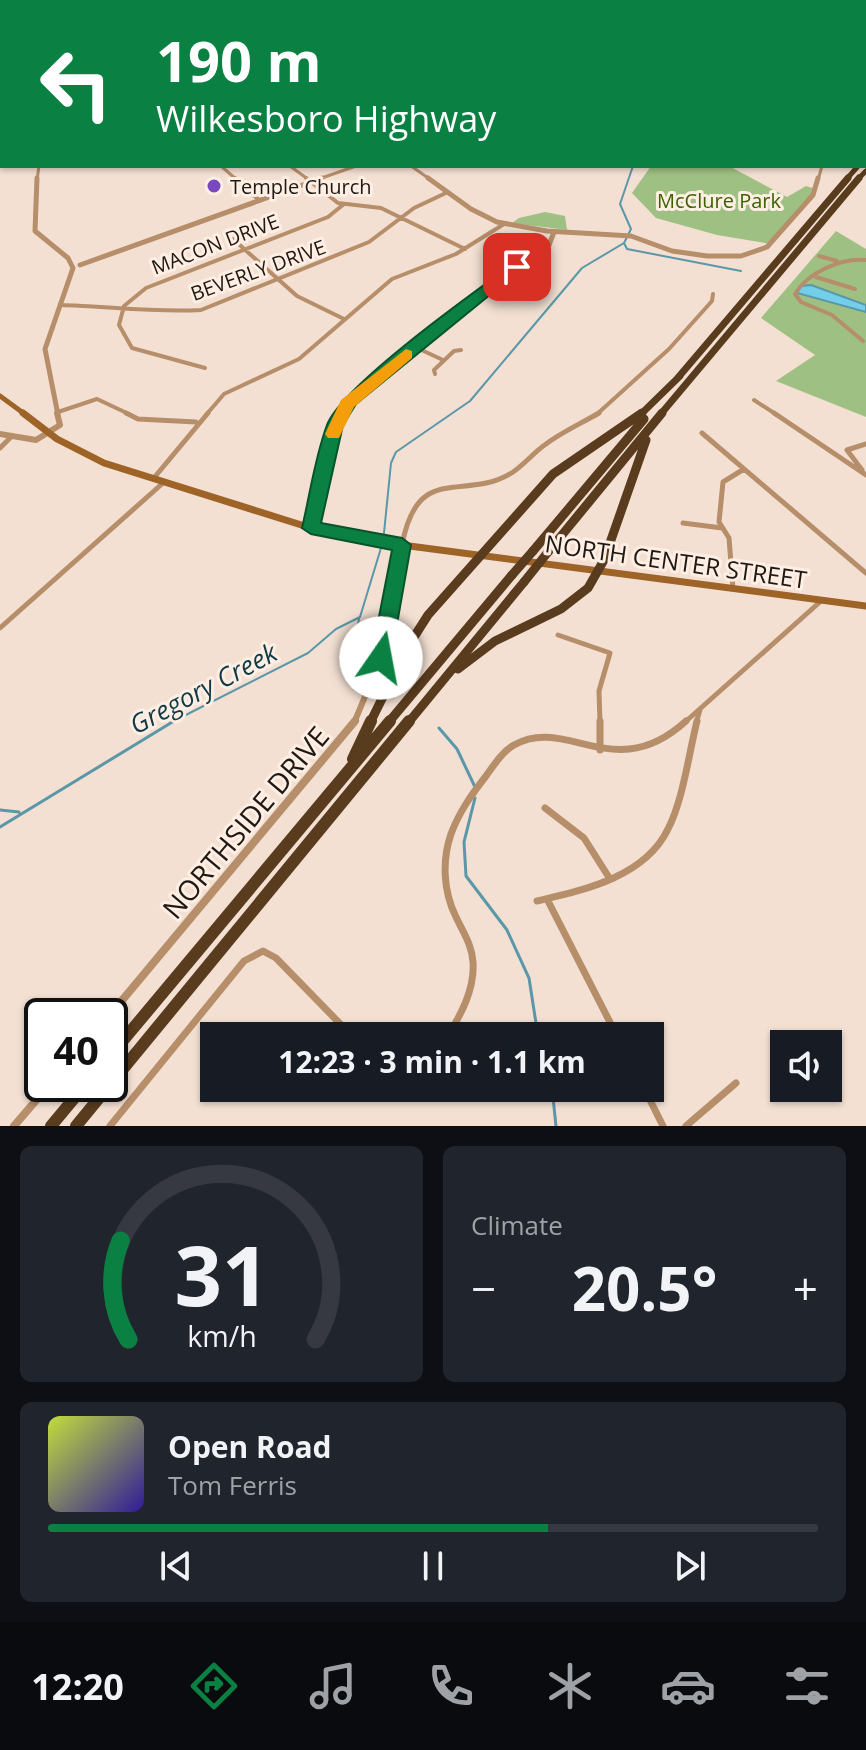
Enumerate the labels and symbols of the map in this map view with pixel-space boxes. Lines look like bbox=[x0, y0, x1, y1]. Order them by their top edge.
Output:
place label: Temple Church bbox=[230, 173, 372, 200]
marker: Temple Church bbox=[205, 177, 223, 195]
park label: McClure Park bbox=[657, 187, 781, 214]
street label: MACON DRIVE bbox=[147, 207, 283, 281]
street label: BEVERLY DRIVE bbox=[187, 233, 329, 307]
pin bbox=[483, 233, 551, 301]
street label: NORTH CENTER STREET bbox=[543, 526, 809, 596]
position arrow bbox=[339, 616, 423, 700]
water label: Gregory Creek bbox=[123, 633, 284, 742]
street label: NORTHSIDE DRIVE bbox=[153, 718, 337, 926]
speed limit sign: 40 bbox=[24, 998, 128, 1102]

